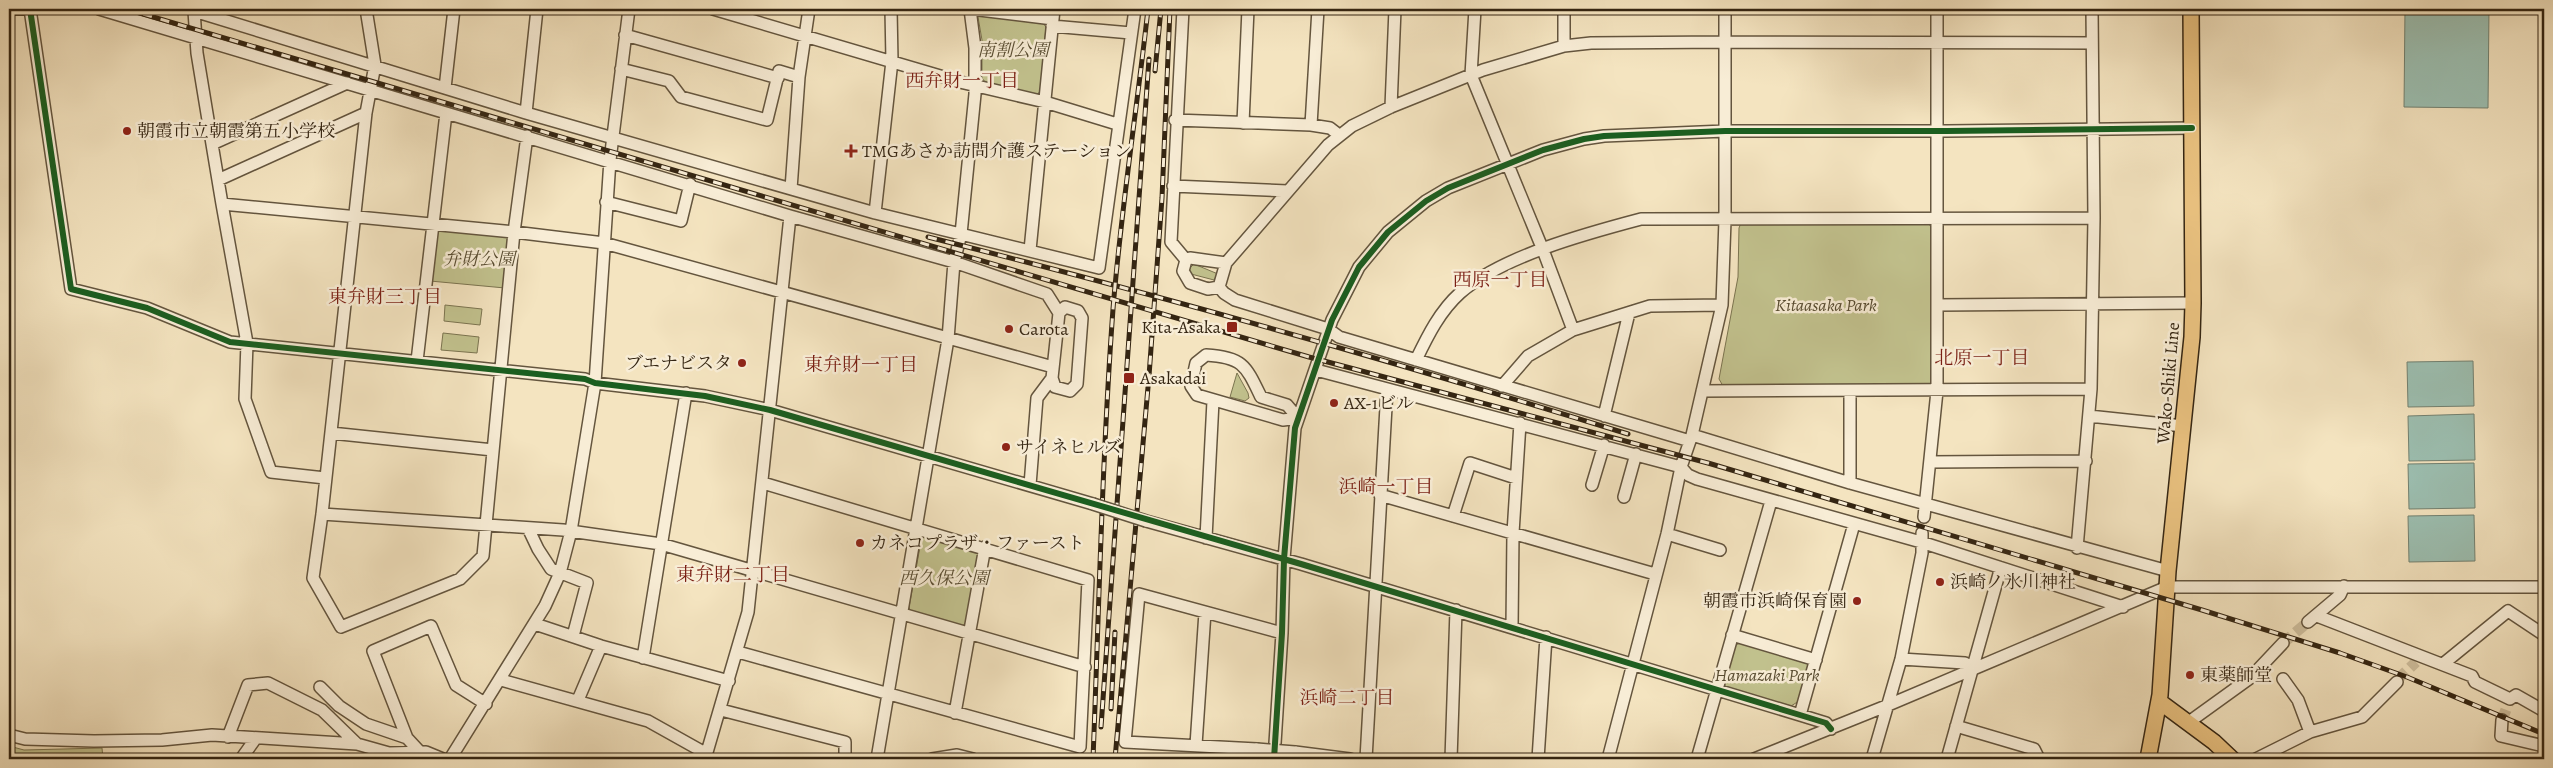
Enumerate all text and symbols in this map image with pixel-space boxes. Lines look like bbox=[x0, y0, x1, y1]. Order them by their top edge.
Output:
park label: 南割公園 bbox=[977, 38, 1052, 62]
district label: 西弁財一丁目 bbox=[905, 68, 1019, 94]
place label: 朝霞市立朝霞第五小学校 bbox=[137, 119, 335, 143]
marker: 朝霞市立朝霞第五小学校 bbox=[121, 125, 133, 137]
place label: TMGあさか訪問介護ステーション bbox=[862, 139, 1132, 163]
marker: TMGあさか訪問介護ステーション bbox=[844, 144, 858, 158]
park label: 弁財公園 bbox=[443, 247, 518, 271]
district label: 西原一丁目 bbox=[1452, 267, 1548, 293]
district label: 東弁財三丁目 bbox=[328, 284, 442, 310]
park label: Kitaasaka Park bbox=[1775, 293, 1877, 317]
place label: Kita-Asaka bbox=[1141, 315, 1222, 339]
place label: Carota bbox=[1019, 317, 1069, 341]
marker: Kita-Asaka bbox=[1225, 320, 1239, 334]
street label: Wako-Shiki Line bbox=[2151, 321, 2185, 446]
marker: Carota bbox=[1003, 323, 1015, 335]
district label: 北原一丁目 bbox=[1934, 345, 2030, 371]
place label: ブエナビスタ bbox=[625, 351, 732, 375]
district label: 東弁財一丁目 bbox=[804, 352, 918, 378]
marker: ブエナビスタ bbox=[736, 357, 748, 369]
place label: Asakadai bbox=[1139, 366, 1206, 390]
marker: Asakadai bbox=[1122, 371, 1136, 385]
place label: AX-1ビル bbox=[1343, 391, 1414, 415]
marker: AX-1ビル bbox=[1328, 397, 1340, 409]
place label: サイネヒルズ bbox=[1016, 435, 1122, 459]
marker: サイネヒルズ bbox=[1000, 441, 1012, 453]
district label: 浜崎一丁目 bbox=[1338, 474, 1434, 500]
place label: カネコプラザ・ファースト bbox=[870, 531, 1085, 555]
marker: カネコプラザ・ファースト bbox=[854, 537, 866, 549]
district label: 東弁財二丁目 bbox=[676, 562, 790, 588]
park label: 西久保公園 bbox=[899, 566, 992, 590]
place label: 浜崎ノ氷川神社 bbox=[1950, 570, 2076, 594]
marker: 浜崎ノ氷川神社 bbox=[1934, 576, 1946, 588]
place label: 朝霞市浜崎保育園 bbox=[1703, 589, 1847, 613]
marker: 朝霞市浜崎保育園 bbox=[1851, 595, 1863, 607]
park label: Hamazaki Park bbox=[1715, 663, 1820, 687]
place label: 東薬師堂 bbox=[2200, 663, 2272, 687]
marker: 東薬師堂 bbox=[2184, 669, 2196, 681]
district label: 浜崎二丁目 bbox=[1299, 685, 1395, 711]

